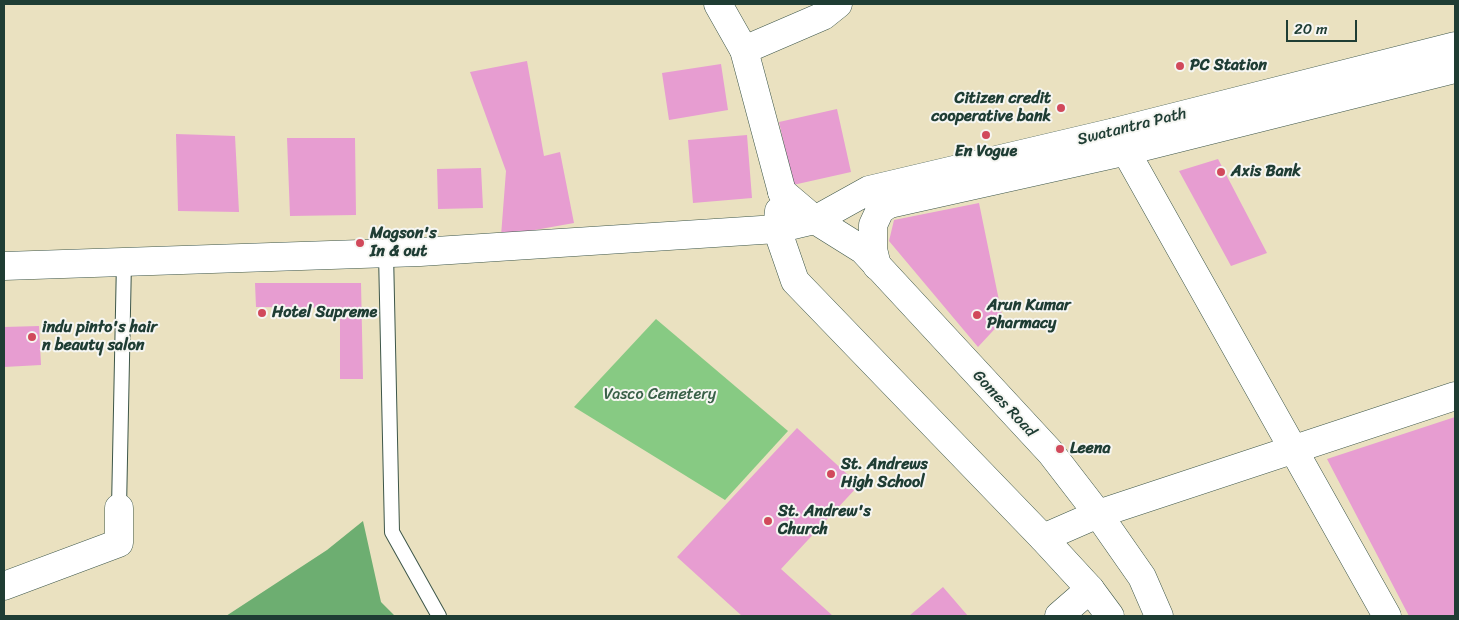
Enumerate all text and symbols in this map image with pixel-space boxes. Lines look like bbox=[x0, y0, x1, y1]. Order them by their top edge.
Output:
scale bar bbox=[1289, 10, 1360, 42]
text: 20 m bbox=[1294, 16, 1328, 42]
place label: PC Station bbox=[1190, 56, 1267, 76]
marker: PC Station bbox=[1174, 60, 1186, 72]
place label: Citizen credit cooperative bank bbox=[931, 89, 1051, 127]
marker: Citizen credit cooperative bank bbox=[1055, 102, 1067, 114]
street label: Swatantra Path bbox=[1075, 104, 1189, 150]
marker: En Vogue bbox=[980, 129, 992, 141]
place label: En Vogue bbox=[955, 142, 1017, 162]
place label: Axis Bank bbox=[1231, 162, 1301, 182]
marker: Axis Bank bbox=[1215, 166, 1227, 178]
place label: Magson's In & out bbox=[370, 224, 437, 262]
marker: Magson's In & out bbox=[354, 237, 366, 249]
place label: Arun Kumar Pharmacy bbox=[987, 296, 1071, 334]
place label: Hotel Supreme bbox=[272, 303, 377, 323]
marker: Hotel Supreme bbox=[256, 307, 268, 319]
marker: Arun Kumar Pharmacy bbox=[971, 309, 983, 321]
place label: indu pinto's hair n beauty salon bbox=[42, 318, 157, 356]
marker: indu pinto's hair n beauty salon bbox=[26, 331, 38, 343]
street label: Gomes Road bbox=[968, 367, 1040, 441]
park label: Vasco Cemetery bbox=[604, 385, 716, 405]
place label: Leena bbox=[1070, 439, 1110, 459]
marker: Leena bbox=[1054, 443, 1066, 455]
place label: St. Andrews High School bbox=[841, 455, 928, 493]
marker: St. Andrews High School bbox=[825, 468, 837, 480]
place label: St. Andrew's Church bbox=[778, 502, 871, 540]
marker: St. Andrew's Church bbox=[762, 515, 774, 527]

